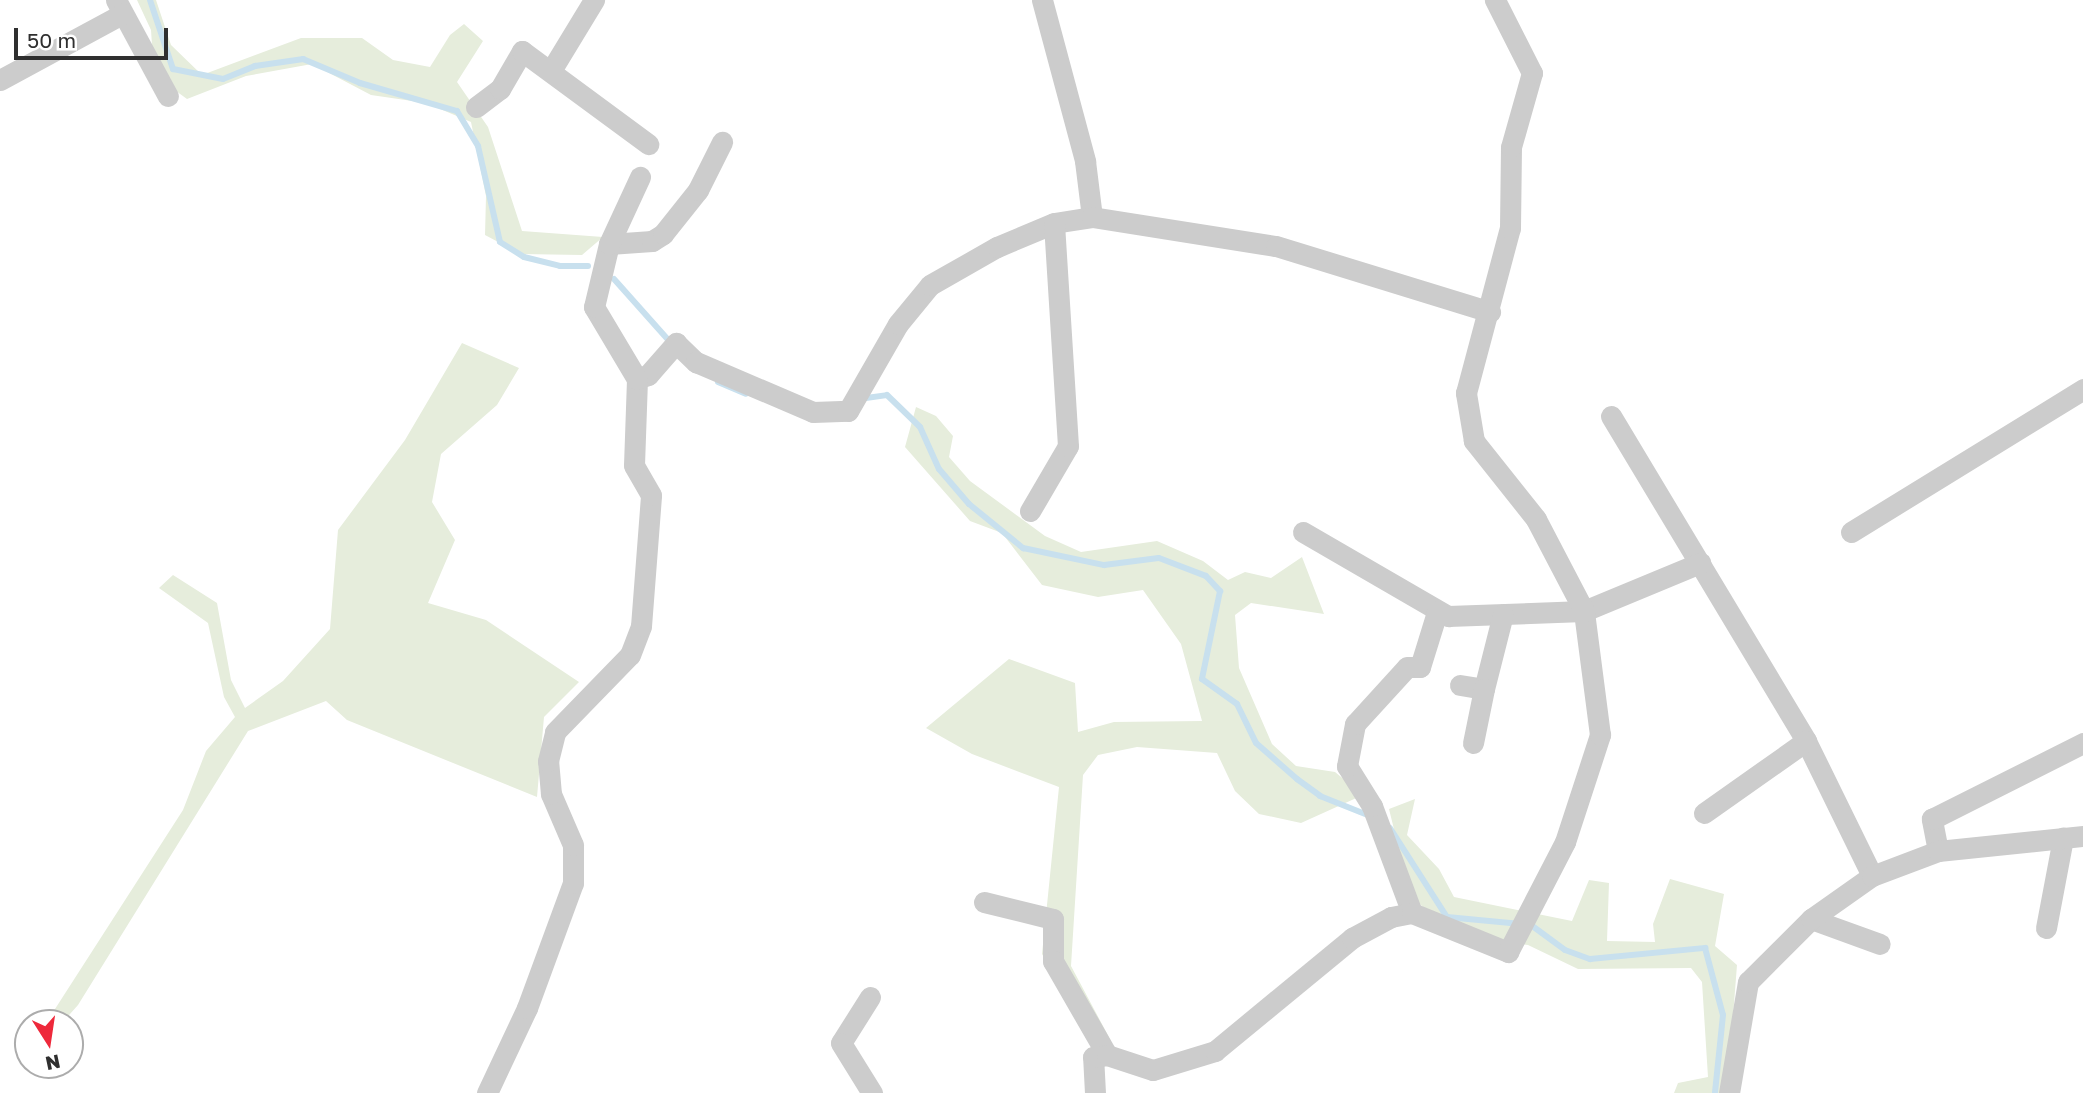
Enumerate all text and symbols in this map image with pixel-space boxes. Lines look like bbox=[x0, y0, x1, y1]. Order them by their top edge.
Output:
scale bar bbox=[18, 14, 172, 58]
text: 50 m bbox=[27, 27, 76, 53]
north arrow bbox=[14, 1009, 84, 1079]
text: N bbox=[44, 1050, 63, 1076]

